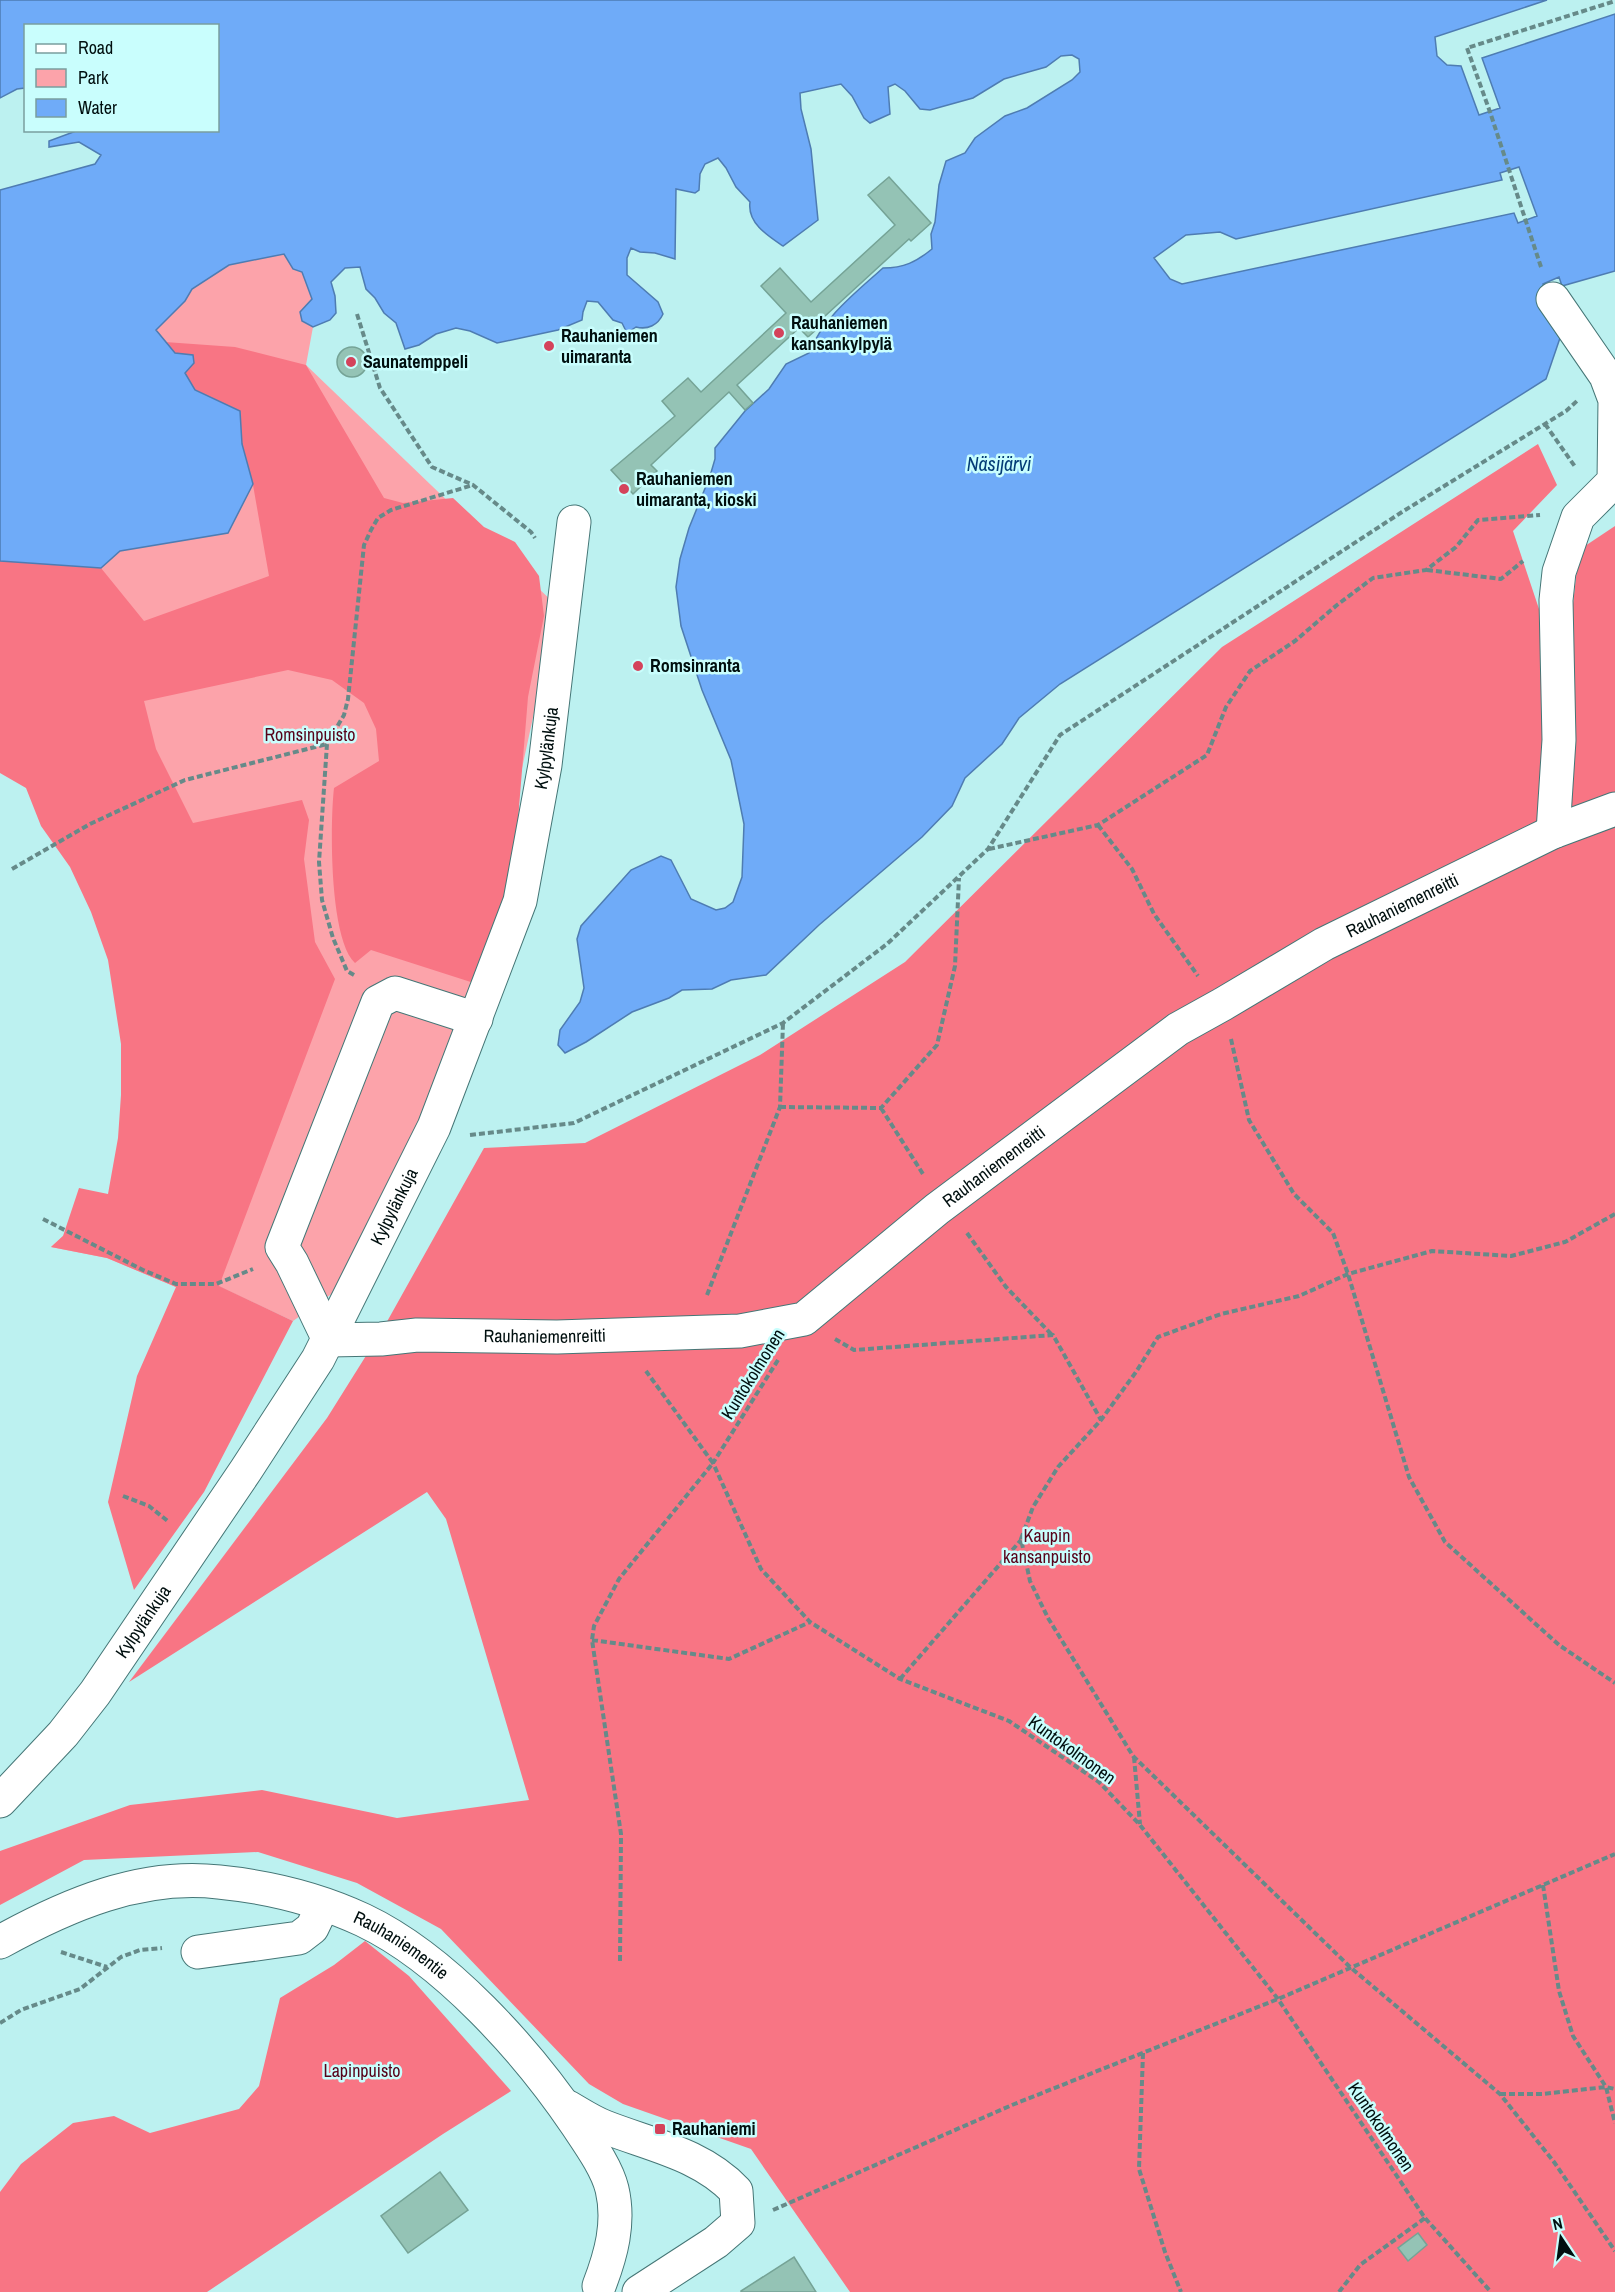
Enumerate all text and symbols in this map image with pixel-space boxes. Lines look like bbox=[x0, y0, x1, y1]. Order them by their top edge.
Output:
legend bbox=[24, 24, 219, 132]
text: Road bbox=[78, 35, 113, 60]
text: Park bbox=[78, 65, 109, 90]
text: Water bbox=[78, 95, 117, 120]
place label: Rauhaniemen kansankylpylä bbox=[791, 310, 893, 356]
place label: Rauhaniemen uimaranta bbox=[561, 323, 658, 369]
marker: Rauhaniemen kansankylpylä bbox=[772, 326, 786, 340]
marker: Rauhaniemen uimaranta bbox=[542, 339, 556, 353]
place label: Saunatemppeli bbox=[363, 349, 468, 374]
marker: Saunatemppeli bbox=[344, 355, 358, 369]
water label: Näsijärvi bbox=[967, 450, 1032, 477]
place label: Rauhaniemen uimaranta, kioski bbox=[636, 466, 757, 512]
marker: Rauhaniemen uimaranta, kioski bbox=[617, 482, 631, 496]
place label: Romsinranta bbox=[650, 653, 741, 678]
marker: Romsinranta bbox=[631, 659, 645, 673]
street label: Kylpylänkuja bbox=[528, 705, 564, 791]
park label: Romsinpuisto bbox=[264, 722, 356, 747]
street label: Rauhaniemenreitti bbox=[1342, 867, 1463, 943]
street label: Rauhaniemenreitti bbox=[937, 1120, 1050, 1213]
street label: Kylpylänkuja bbox=[364, 1164, 423, 1249]
street label: Rauhaniemenreitti bbox=[483, 1322, 606, 1349]
street label: Kuntokolmonen bbox=[715, 1324, 790, 1424]
park label: Kaupin kansanpuisto bbox=[1003, 1523, 1091, 1569]
street label: Kylpylänkuja bbox=[109, 1580, 176, 1663]
street label: Kuntokolmonen bbox=[1023, 1709, 1121, 1790]
street label: Rauhaniementie bbox=[350, 1904, 454, 1985]
park label: Lapinpuisto bbox=[323, 2058, 401, 2083]
street label: Kuntokolmonen bbox=[1342, 2077, 1420, 2176]
place label: Rauhaniemi bbox=[672, 2116, 756, 2141]
marker: Rauhaniemi bbox=[653, 2122, 667, 2136]
north arrow bbox=[1531, 2208, 1591, 2268]
text: N bbox=[1551, 2212, 1565, 2235]

